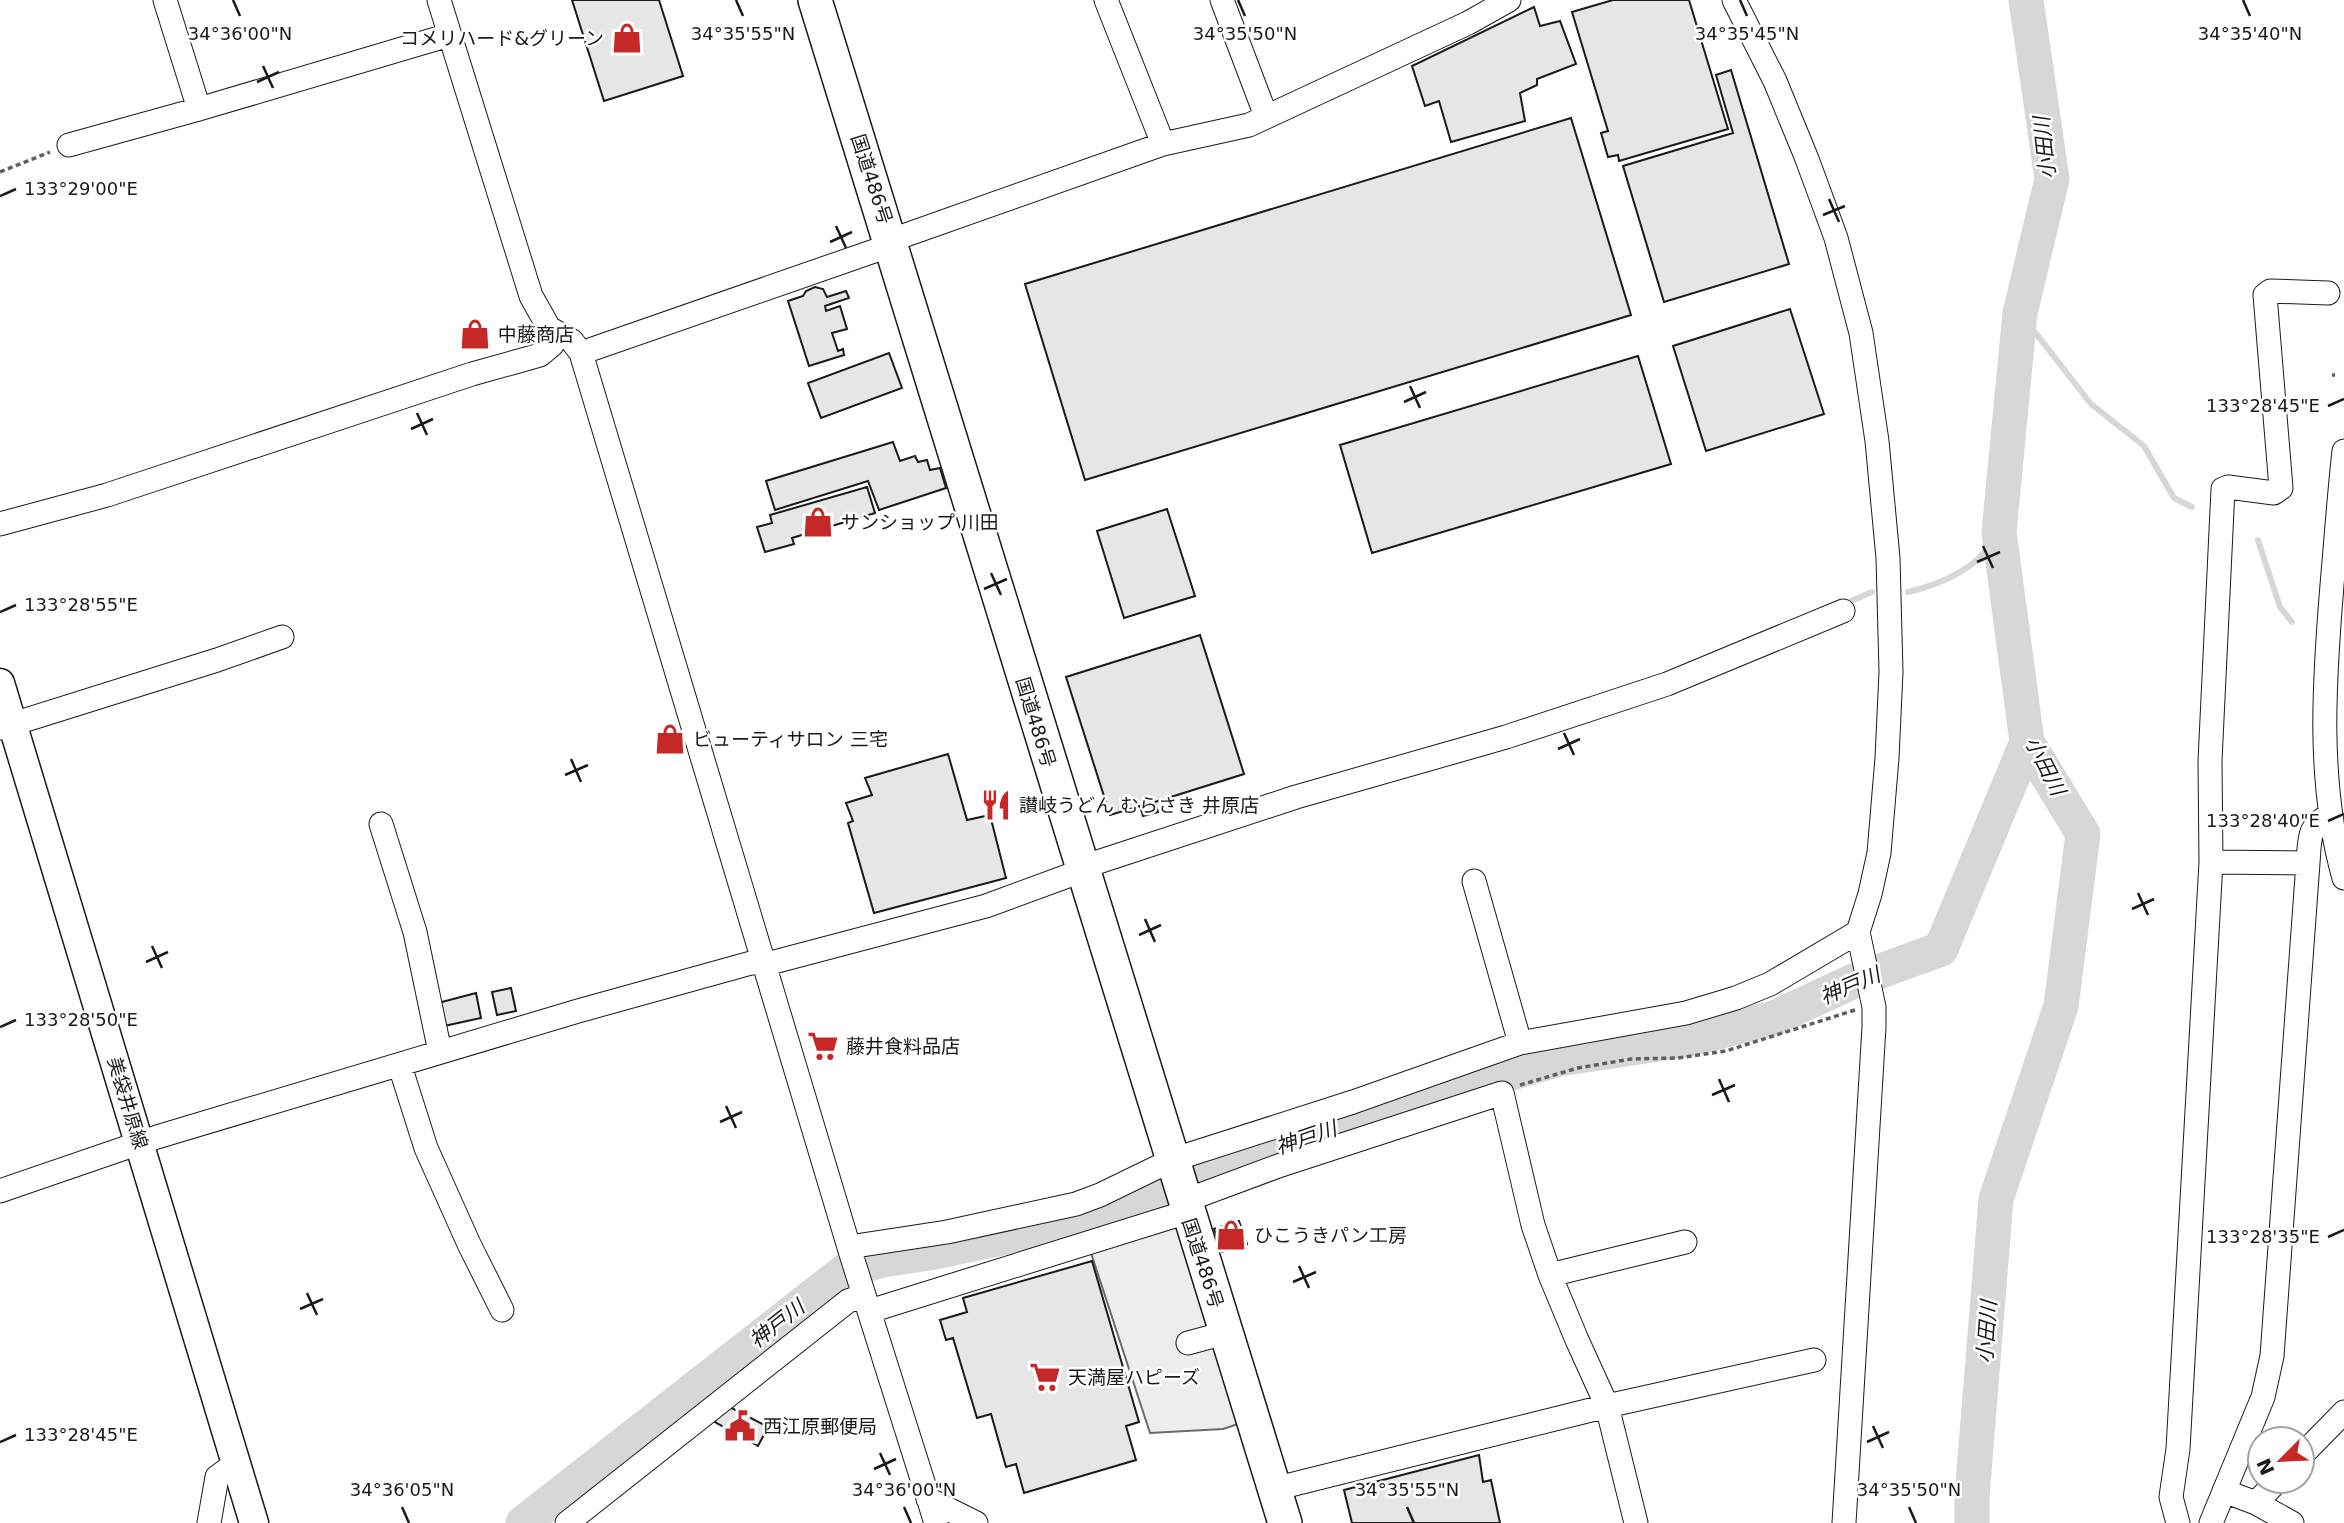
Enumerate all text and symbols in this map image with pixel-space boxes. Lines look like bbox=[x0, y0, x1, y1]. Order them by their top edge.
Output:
shop icon: コメリハード&グリーン bbox=[610, 21, 644, 55]
text: 34°36'00"N bbox=[188, 23, 292, 44]
text: 34°35'55"N bbox=[691, 23, 795, 44]
text: 34°35'50"N bbox=[1193, 23, 1297, 44]
text: 34°35'45"N bbox=[1695, 23, 1799, 44]
text: 34°35'40"N bbox=[2198, 23, 2302, 44]
place label: コメリハード&グリーン bbox=[400, 27, 604, 49]
water label: 小田川 bbox=[2030, 113, 2060, 181]
street label: 国道486号 bbox=[847, 131, 897, 227]
text: 133°29'00"E bbox=[24, 178, 138, 199]
shop icon: 中藤商店 bbox=[458, 317, 492, 351]
place label: 中藤商店 bbox=[498, 323, 574, 345]
text: 133°28'45"E bbox=[2206, 395, 2320, 416]
shop icon: サンショップ 川田 bbox=[801, 505, 835, 539]
place label: サンショップ 川田 bbox=[841, 511, 999, 533]
text: 133°28'55"E bbox=[24, 594, 138, 615]
street label: 国道486号 bbox=[1012, 674, 1060, 770]
shop icon: ビューティサロン 三宅 bbox=[653, 722, 687, 756]
place label: ビューティサロン 三宅 bbox=[693, 728, 888, 750]
water label: 小田川 bbox=[2020, 732, 2071, 801]
restaurant icon: 讃岐うどん むらさき 井原店 bbox=[979, 788, 1013, 822]
place label: 讃岐うどん むらさき 井原店 bbox=[1019, 794, 1259, 816]
text: 133°28'40"E bbox=[2206, 810, 2320, 831]
water label: 神戸川 bbox=[1816, 962, 1886, 1009]
text: 133°28'50"E bbox=[24, 1009, 138, 1030]
supermarket icon: 藤井食料品店 bbox=[806, 1029, 840, 1063]
place label: 藤井食料品店 bbox=[846, 1035, 960, 1057]
street label: 美袋井原線 bbox=[104, 1054, 152, 1152]
water label: 神戸川 bbox=[1272, 1116, 1342, 1160]
street label: 国道486号 bbox=[1178, 1215, 1228, 1311]
shop icon: ひこうきパン工房 bbox=[1214, 1218, 1248, 1252]
place label: ひこうきパン工房 bbox=[1254, 1224, 1407, 1246]
text: 133°28'35"E bbox=[2206, 1226, 2320, 1247]
water label: 神戸川 bbox=[745, 1294, 811, 1353]
water label: 小田川 bbox=[1973, 1298, 2001, 1364]
supermarket icon: 天満屋ハピーズ bbox=[1028, 1360, 1062, 1394]
place label: 天満屋ハピーズ bbox=[1068, 1366, 1200, 1388]
public building icon: 西江原郵便局 bbox=[723, 1409, 757, 1443]
place label: 西江原郵便局 bbox=[763, 1415, 877, 1437]
text: 133°28'45"E bbox=[24, 1424, 138, 1445]
north arrow bbox=[2246, 1425, 2316, 1495]
text: N bbox=[2252, 1455, 2279, 1479]
text: 34°36'05"N bbox=[350, 1479, 454, 1500]
text: 34°36'00"N bbox=[852, 1479, 956, 1500]
text: 34°35'55"N bbox=[1355, 1479, 1459, 1500]
text: 34°35'50"N bbox=[1857, 1479, 1961, 1500]

